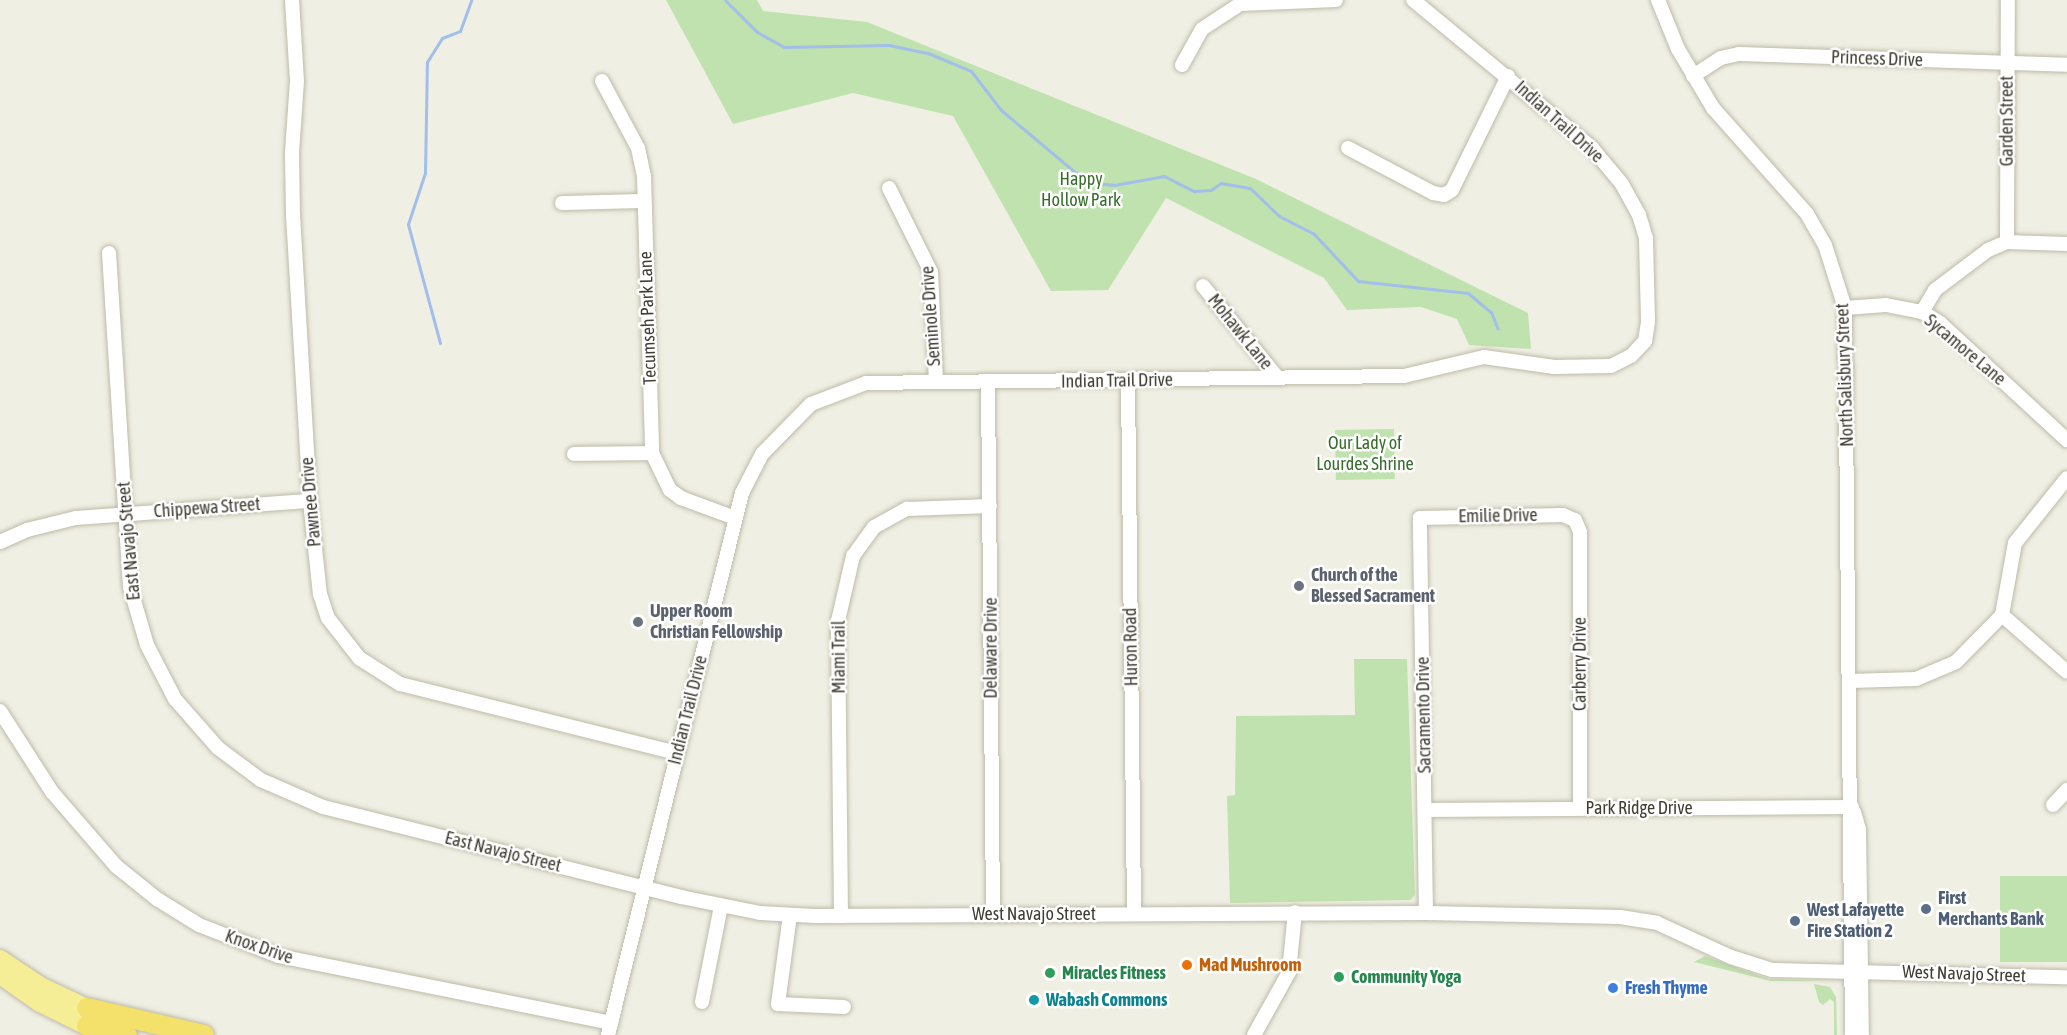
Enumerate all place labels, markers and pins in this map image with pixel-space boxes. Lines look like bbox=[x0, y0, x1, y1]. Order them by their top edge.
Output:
place label: Church of the Blessed Sacrament bbox=[1311, 565, 1435, 608]
marker: Church of the Blessed Sacrament bbox=[1292, 579, 1306, 593]
place label: Upper Room Christian Fellowship bbox=[650, 601, 783, 644]
marker: Upper Room Christian Fellowship bbox=[631, 615, 645, 629]
place label: First Merchants Bank bbox=[1938, 888, 2044, 930]
place label: West Lafayette Fire Station 2 bbox=[1807, 900, 1904, 942]
marker: First Merchants Bank bbox=[1919, 902, 1933, 916]
marker: West Lafayette Fire Station 2 bbox=[1788, 914, 1802, 928]
place label: Mad Mushroom bbox=[1199, 954, 1301, 976]
marker: Mad Mushroom bbox=[1180, 958, 1194, 972]
place label: Miracles Fitness bbox=[1062, 962, 1166, 984]
marker: Miracles Fitness bbox=[1043, 966, 1057, 980]
place label: Community Yoga bbox=[1351, 966, 1461, 988]
marker: Community Yoga bbox=[1332, 970, 1346, 984]
place label: Fresh Thyme bbox=[1625, 977, 1708, 999]
marker: Fresh Thyme bbox=[1606, 981, 1620, 995]
place label: Wabash Commons bbox=[1046, 989, 1167, 1011]
marker: Wabash Commons bbox=[1027, 993, 1041, 1007]

